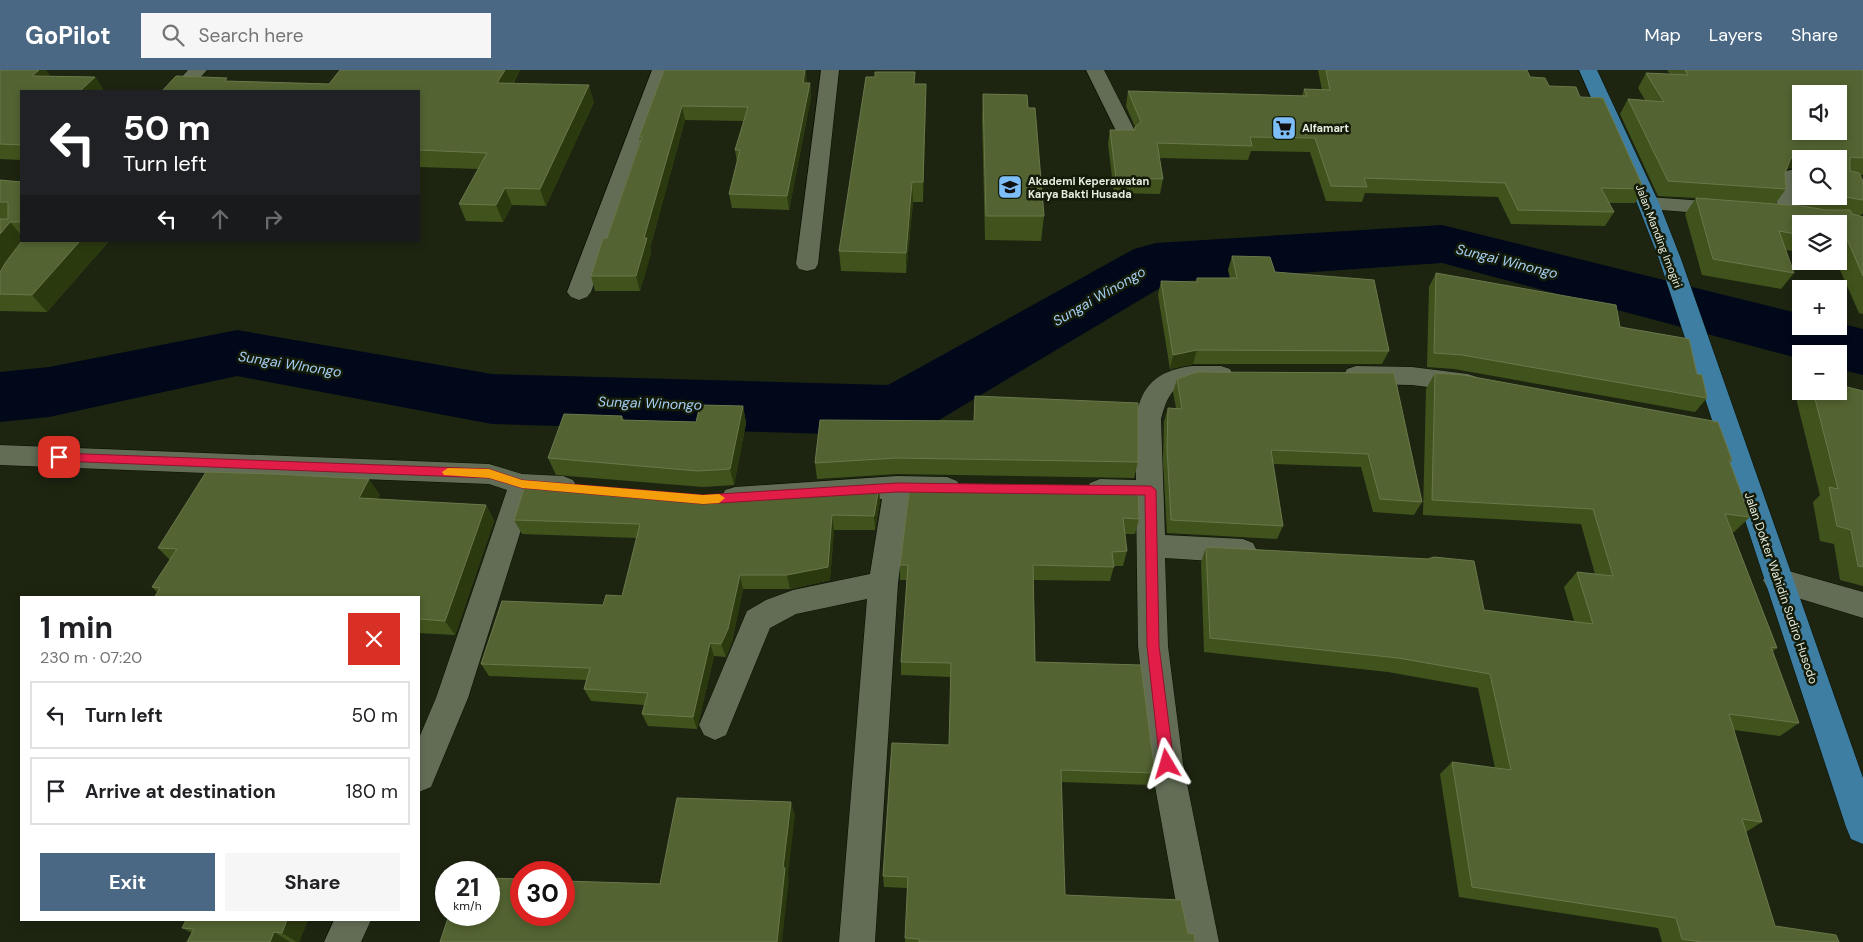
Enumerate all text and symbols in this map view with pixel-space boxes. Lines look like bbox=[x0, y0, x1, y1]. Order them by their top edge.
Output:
search box bbox=[141, 13, 491, 58]
text: GoPilot bbox=[25, 20, 111, 51]
icon: search bbox=[159, 21, 187, 49]
text: Search here bbox=[199, 23, 303, 48]
text: Map bbox=[1645, 23, 1681, 47]
text: Layers bbox=[1709, 23, 1763, 47]
text: Share bbox=[1791, 23, 1838, 47]
map controls bbox=[1792, 85, 1847, 400]
button: sound bbox=[1792, 85, 1847, 140]
text: 50 m bbox=[123, 105, 211, 151]
icon: left bbox=[40, 110, 105, 175]
supermarket icon: Alfamart bbox=[1271, 115, 1297, 141]
place label: Alfamart bbox=[1302, 121, 1349, 135]
text: Turn left bbox=[123, 149, 207, 178]
button: search bbox=[1792, 150, 1847, 205]
school or university icon: Akademi Keperawatan Karya Bakti Husada bbox=[997, 174, 1023, 200]
place label: Akademi Keperawatan Karya Bakti Husada bbox=[1028, 174, 1150, 201]
street label: Jalan Manding Imogiri bbox=[1633, 182, 1685, 290]
icon: left bbox=[153, 205, 181, 233]
icon: ahead bbox=[206, 205, 234, 233]
icon: right bbox=[259, 205, 287, 233]
button: layers bbox=[1792, 215, 1847, 270]
water label: Sungai Winongo bbox=[1454, 240, 1560, 282]
water label: Sungai Winongo bbox=[1049, 262, 1149, 330]
button: + bbox=[1792, 280, 1847, 335]
button: − bbox=[1792, 345, 1847, 400]
water label: Sungai WInongo bbox=[237, 347, 343, 381]
water label: Sungai Winongo bbox=[598, 392, 702, 414]
pin bbox=[38, 436, 80, 478]
icon: arrive bbox=[45, 443, 73, 471]
street label: Jalan Dokter Wahidin Sudiro Husodo bbox=[1741, 490, 1821, 686]
text: 1 min bbox=[40, 608, 113, 647]
button: close bbox=[348, 613, 400, 665]
text: 230 m · 07:20 bbox=[40, 647, 142, 668]
icon: left bbox=[42, 701, 70, 729]
text: Turn left bbox=[85, 703, 163, 728]
text: 50 m bbox=[351, 703, 398, 728]
position arrow bbox=[1140, 737, 1192, 789]
icon: arrive bbox=[42, 777, 70, 805]
text: Arrive at destination bbox=[85, 779, 276, 804]
text: 180 m bbox=[346, 779, 398, 804]
button: Exit bbox=[40, 853, 215, 911]
button: Share bbox=[225, 853, 400, 911]
speed limit sign: 30 bbox=[510, 861, 575, 926]
text: 21 bbox=[456, 871, 479, 904]
text: km/h bbox=[453, 898, 482, 914]

